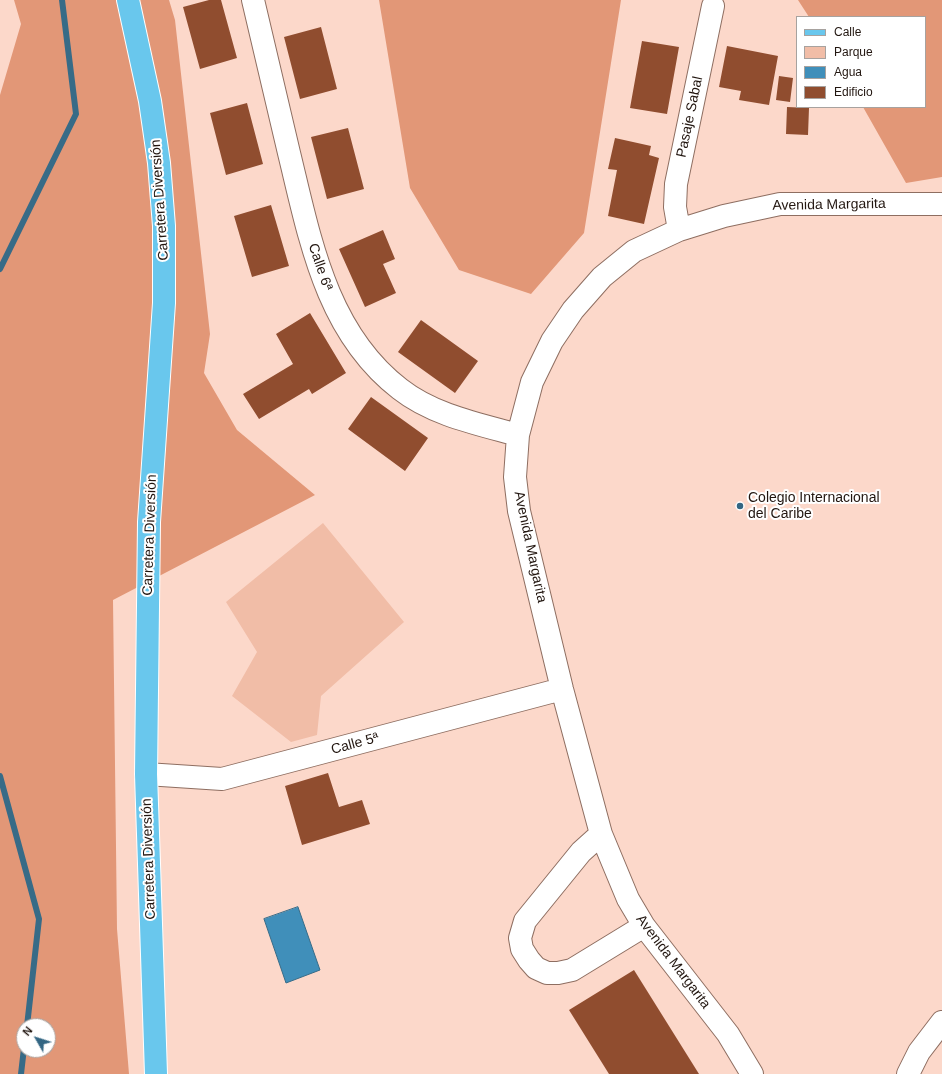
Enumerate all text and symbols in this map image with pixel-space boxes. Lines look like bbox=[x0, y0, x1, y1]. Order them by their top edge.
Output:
legend bbox=[796, 16, 926, 108]
text: Calle bbox=[834, 25, 861, 39]
text: Parque bbox=[834, 45, 873, 59]
text: Agua bbox=[834, 65, 862, 79]
street label: Pasaje Sabal bbox=[673, 75, 707, 159]
text: Edificio bbox=[834, 85, 873, 99]
street label: Carretera Diversión bbox=[147, 139, 173, 261]
street label: Avenida Margarita bbox=[772, 196, 886, 214]
street label: Calle 6ª bbox=[304, 241, 336, 293]
street label: Carretera Diversión bbox=[139, 474, 161, 596]
street label: Avenida Margarita bbox=[510, 490, 550, 604]
place label: Colegio Internacional del Caribe bbox=[748, 490, 880, 522]
marker: Colegio Internacional del Caribe bbox=[735, 501, 745, 511]
street label: Calle 5ª bbox=[329, 730, 381, 758]
street label: Carretera Diversión bbox=[138, 798, 160, 920]
street label: Avenida Margarita bbox=[632, 912, 714, 1012]
north arrow bbox=[16, 1018, 56, 1058]
text: N bbox=[20, 1024, 35, 1038]

